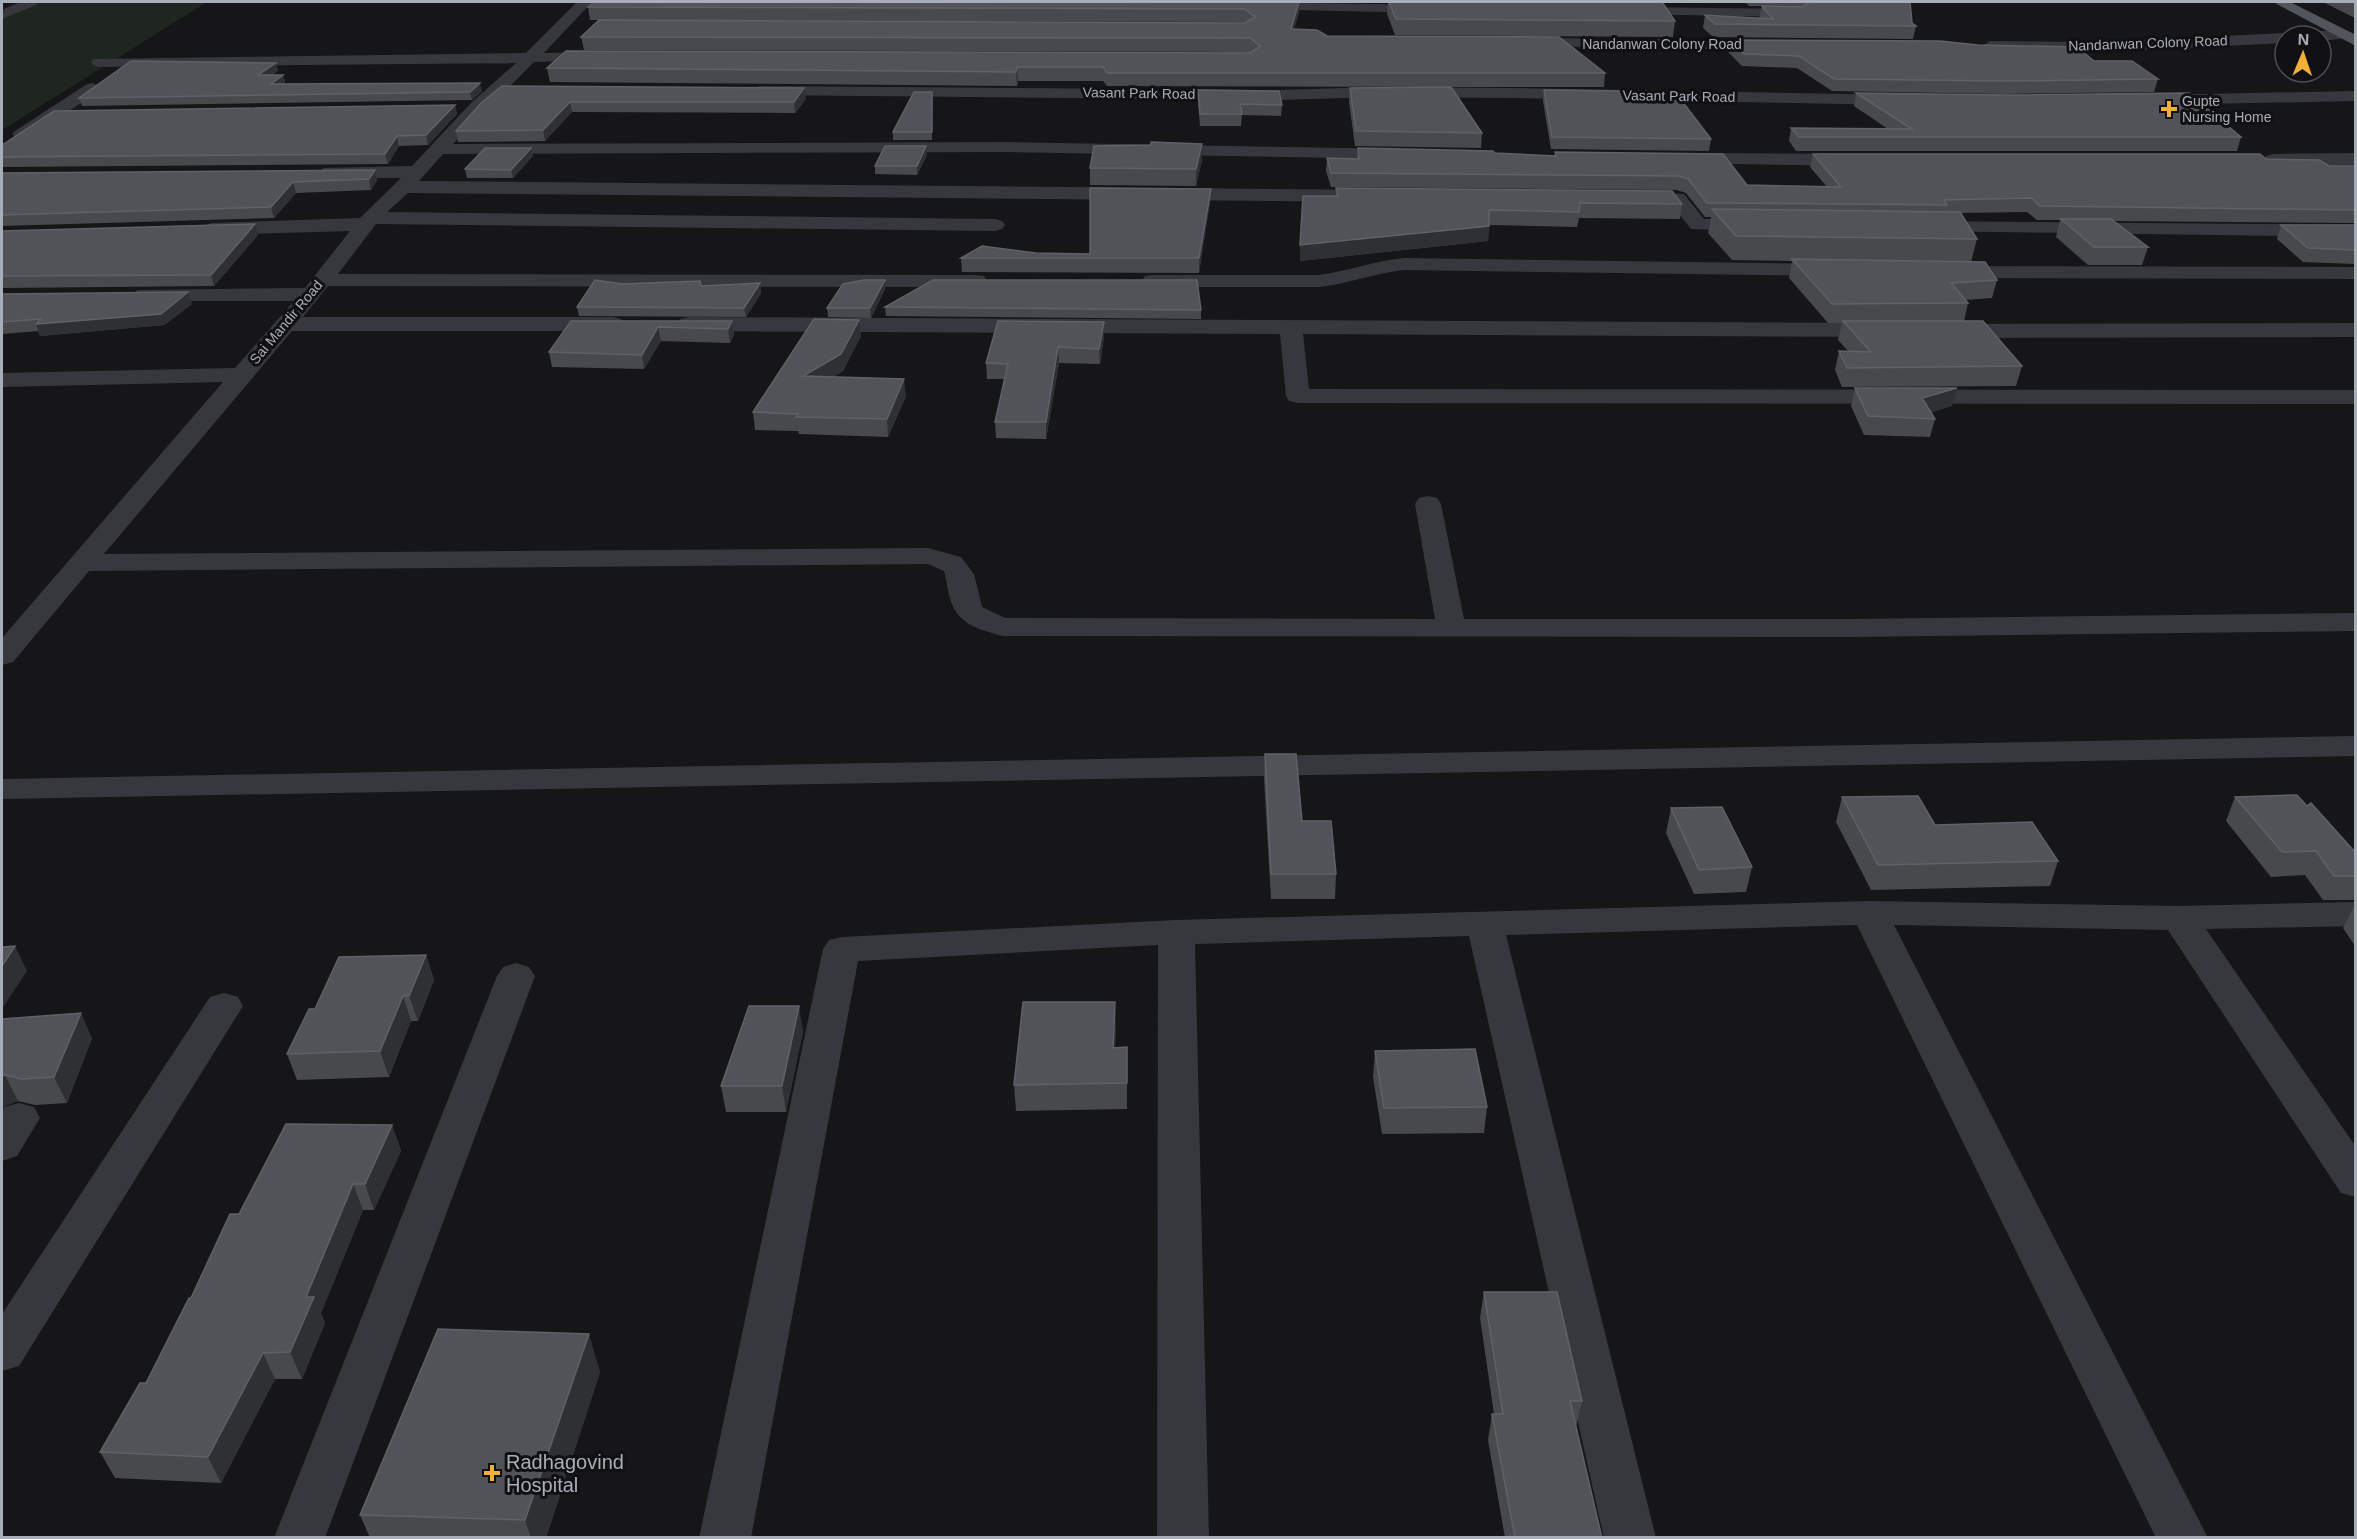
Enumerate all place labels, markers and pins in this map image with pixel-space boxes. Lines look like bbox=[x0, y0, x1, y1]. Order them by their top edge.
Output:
place label: Gupte Nursing Home bbox=[2182, 93, 2272, 125]
marker: Gupte Nursing Home bbox=[2160, 100, 2178, 118]
place label: Radhagovind Hospital bbox=[506, 1451, 624, 1496]
marker: Radhagovind Hospital bbox=[483, 1464, 501, 1482]

